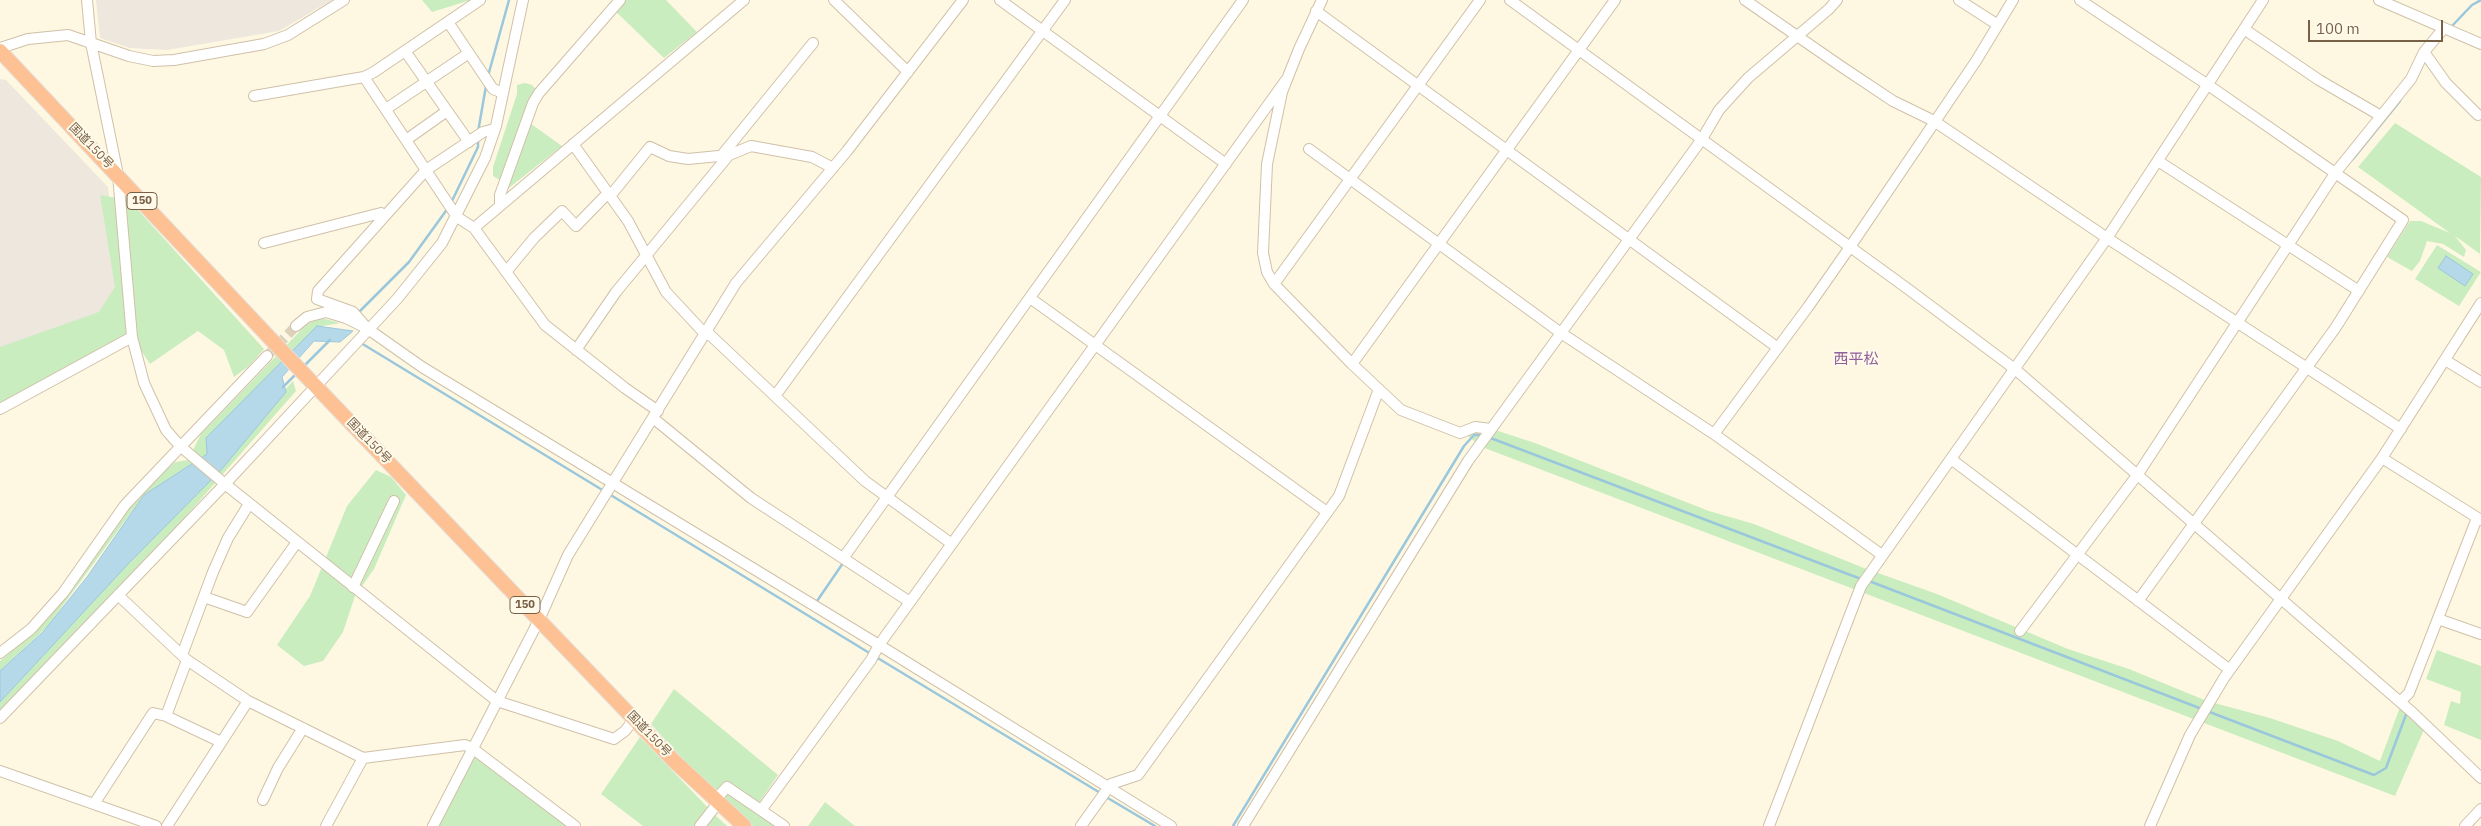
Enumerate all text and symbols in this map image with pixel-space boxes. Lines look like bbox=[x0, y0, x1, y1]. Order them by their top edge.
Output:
scale bar bbox=[2311, 10, 2446, 42]
text: 100 m bbox=[2316, 19, 2360, 38]
street label: 国道150号 bbox=[66, 120, 116, 172]
road number: 150 bbox=[127, 192, 157, 210]
district label: 西平松 bbox=[1834, 351, 1878, 369]
street label: 国道150号 bbox=[344, 415, 394, 467]
road number: 150 bbox=[510, 596, 540, 614]
street label: 国道150号 bbox=[624, 708, 674, 760]

